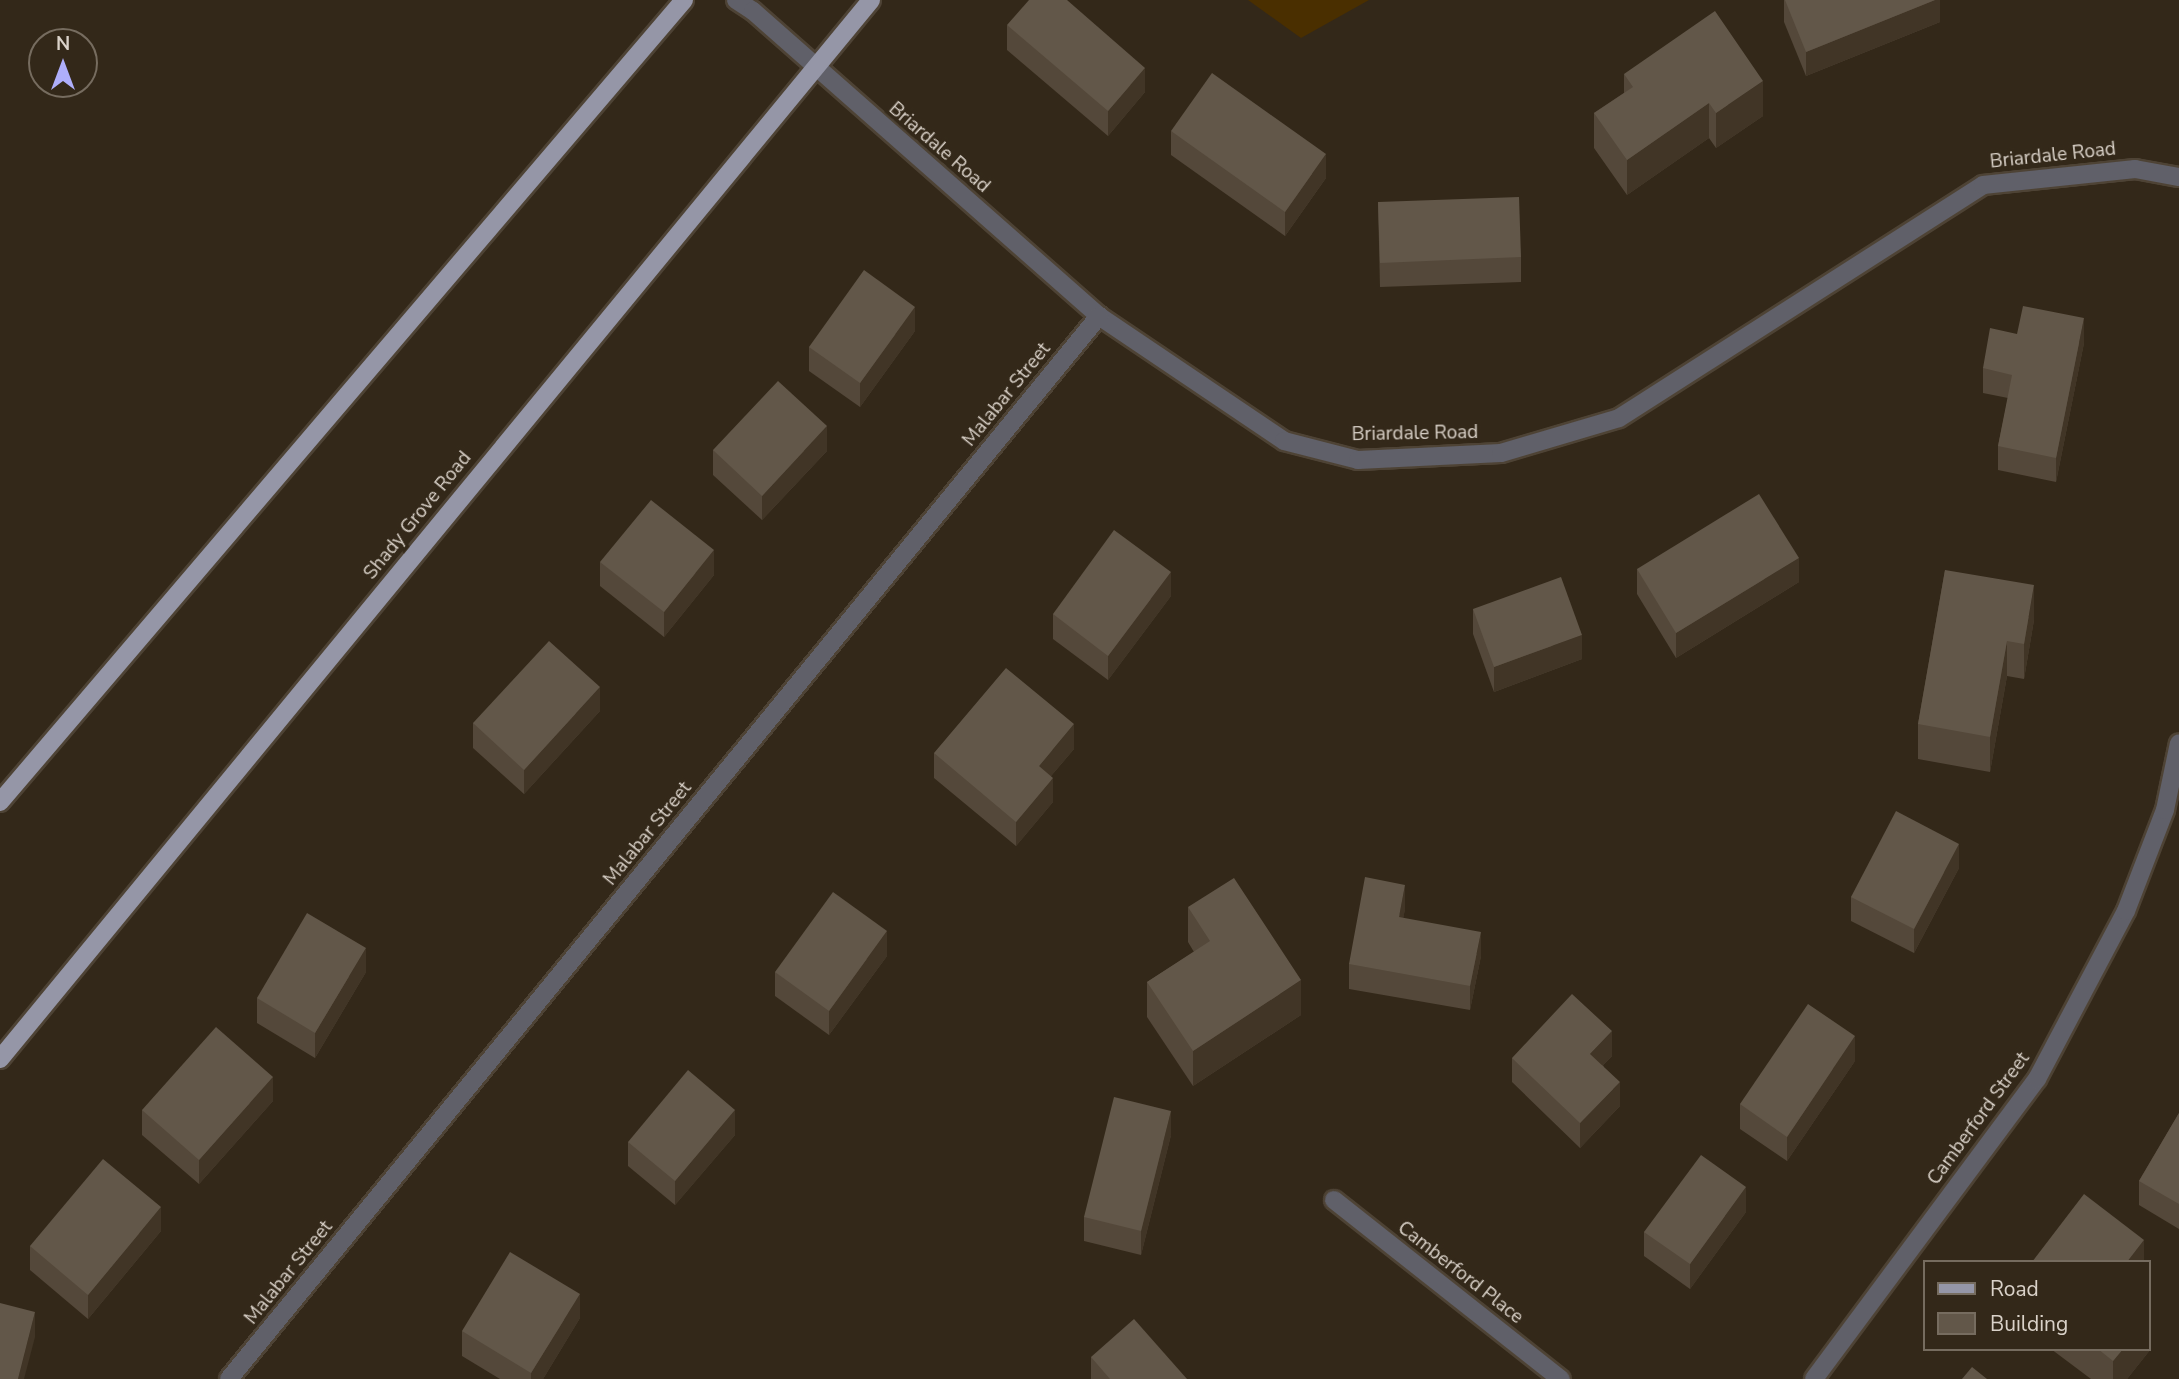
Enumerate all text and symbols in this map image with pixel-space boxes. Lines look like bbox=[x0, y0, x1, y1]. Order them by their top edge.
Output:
north arrow bbox=[28, 28, 98, 98]
text: N bbox=[56, 31, 70, 57]
street label: Briardale Road bbox=[884, 98, 994, 198]
street label: Briardale Road bbox=[1989, 138, 2117, 174]
street label: Malabar Street bbox=[958, 339, 1056, 451]
street label: Briardale Road bbox=[1351, 421, 1479, 447]
street label: Shady Grove Road bbox=[359, 447, 477, 585]
street label: Malabar Street bbox=[599, 778, 697, 890]
street label: Camberford Street bbox=[1923, 1048, 2035, 1190]
street label: Malabar Street bbox=[240, 1217, 338, 1329]
street label: Camberford Place bbox=[1393, 1217, 1527, 1329]
legend bbox=[1924, 1260, 2151, 1351]
text: Road bbox=[1990, 1275, 2039, 1303]
text: Building bbox=[1990, 1310, 2068, 1338]

